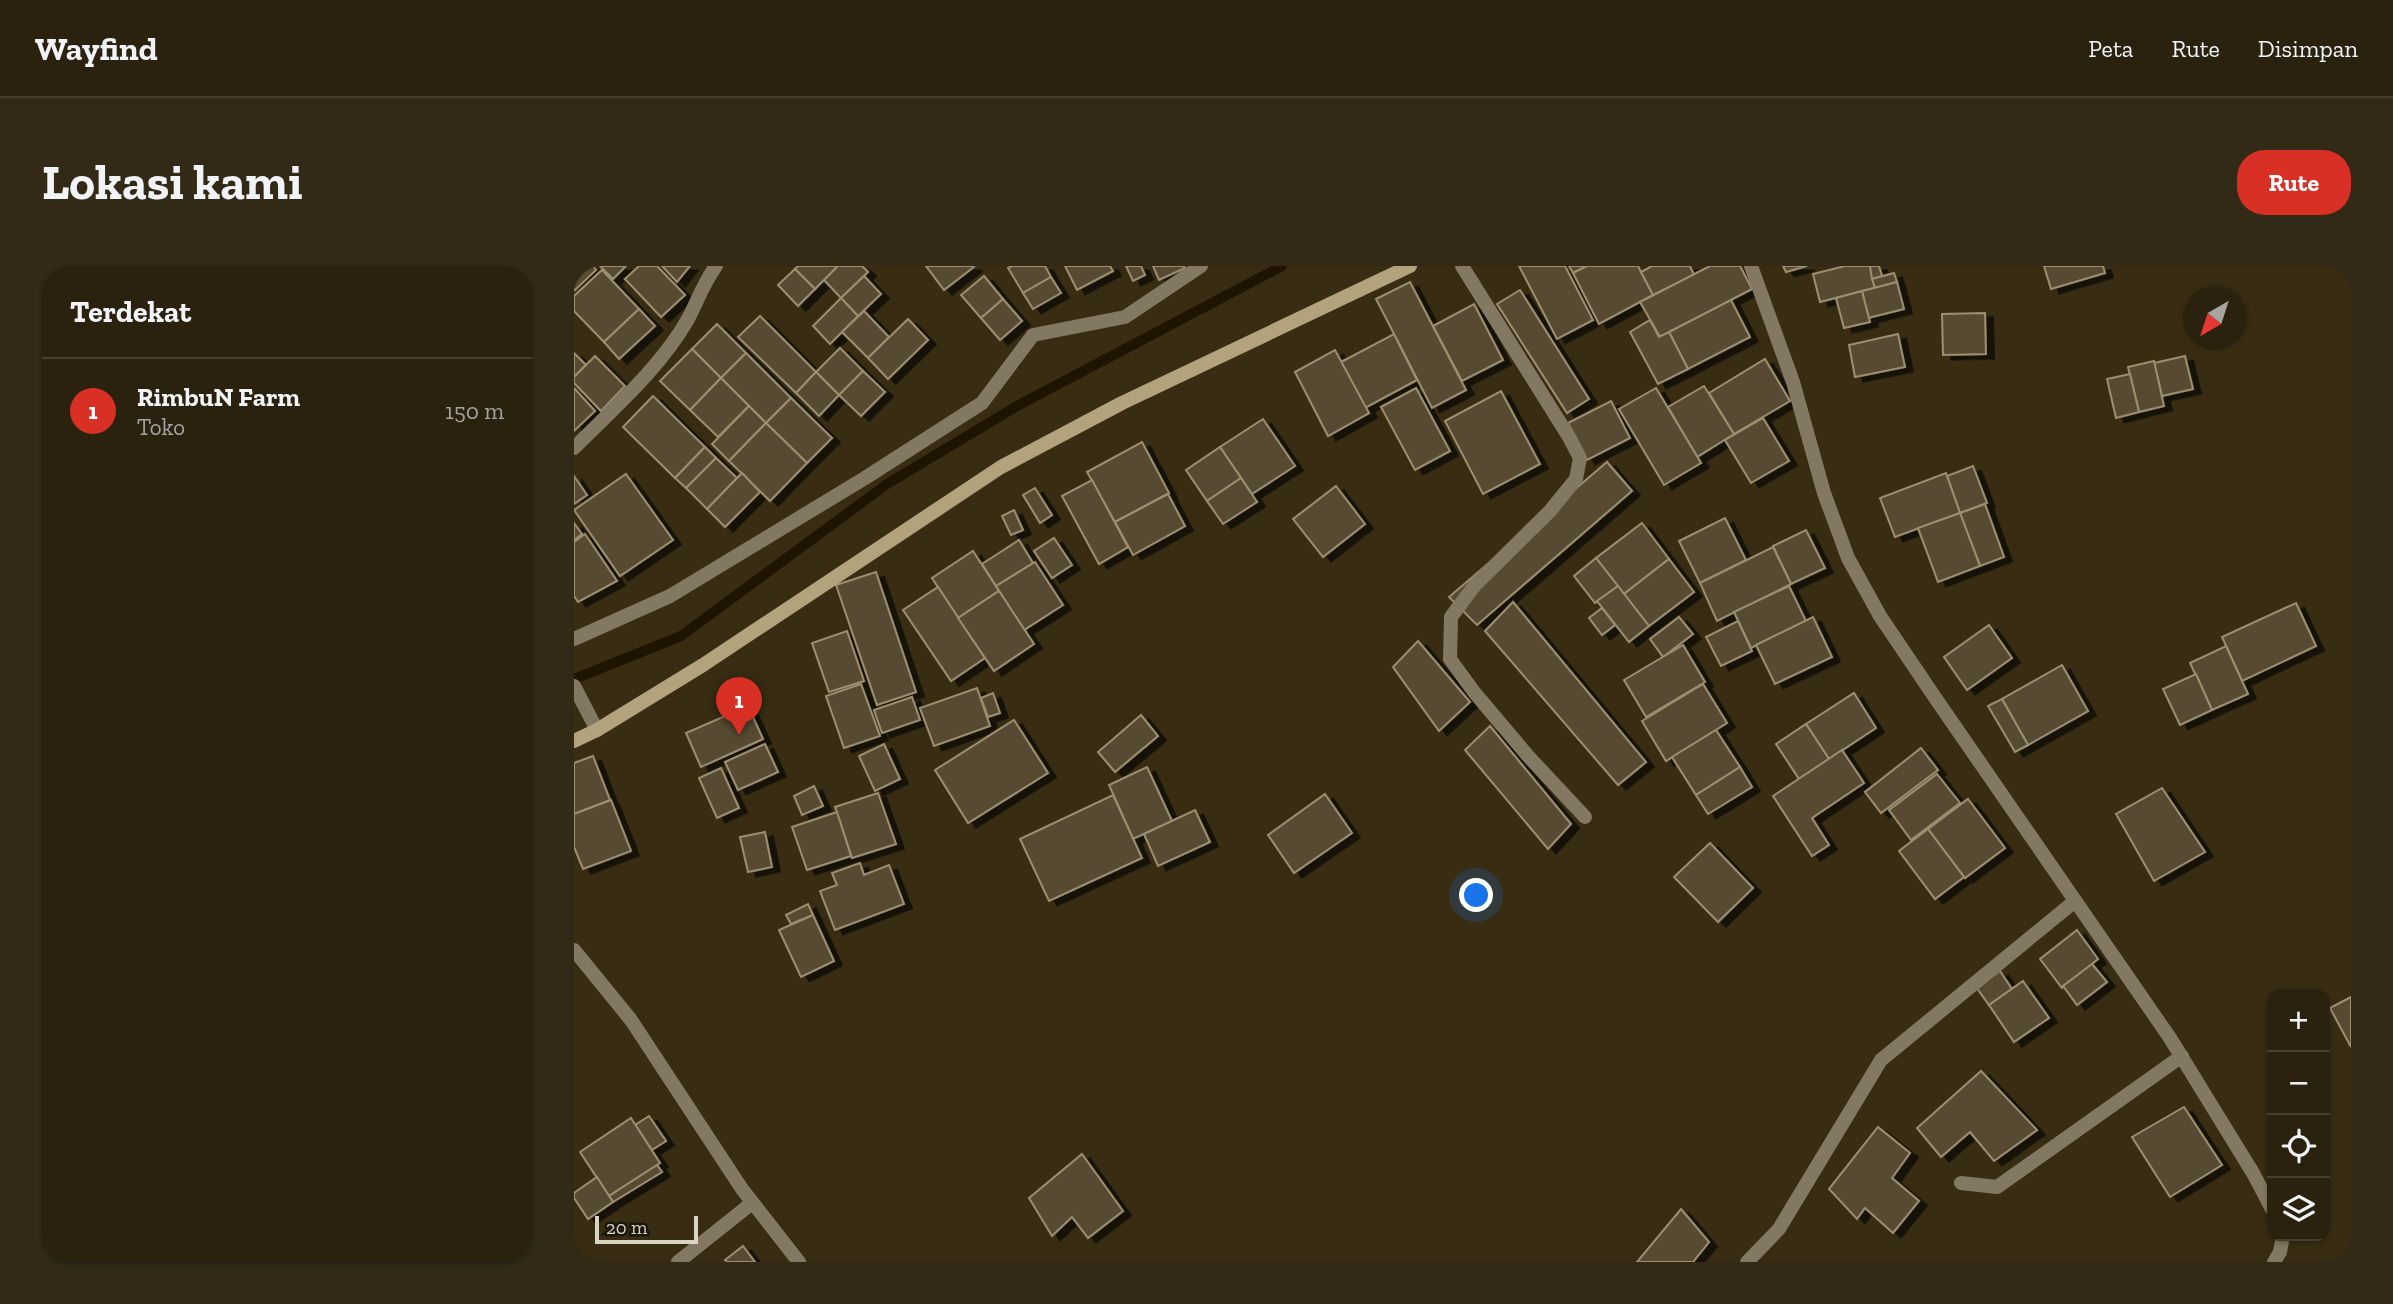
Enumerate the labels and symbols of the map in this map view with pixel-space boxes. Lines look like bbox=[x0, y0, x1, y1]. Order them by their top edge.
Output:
north arrow bbox=[2183, 287, 2246, 350]
pin: 1 bbox=[716, 677, 762, 735]
your location bbox=[1459, 878, 1493, 912]
scale bar bbox=[595, 1213, 698, 1245]

